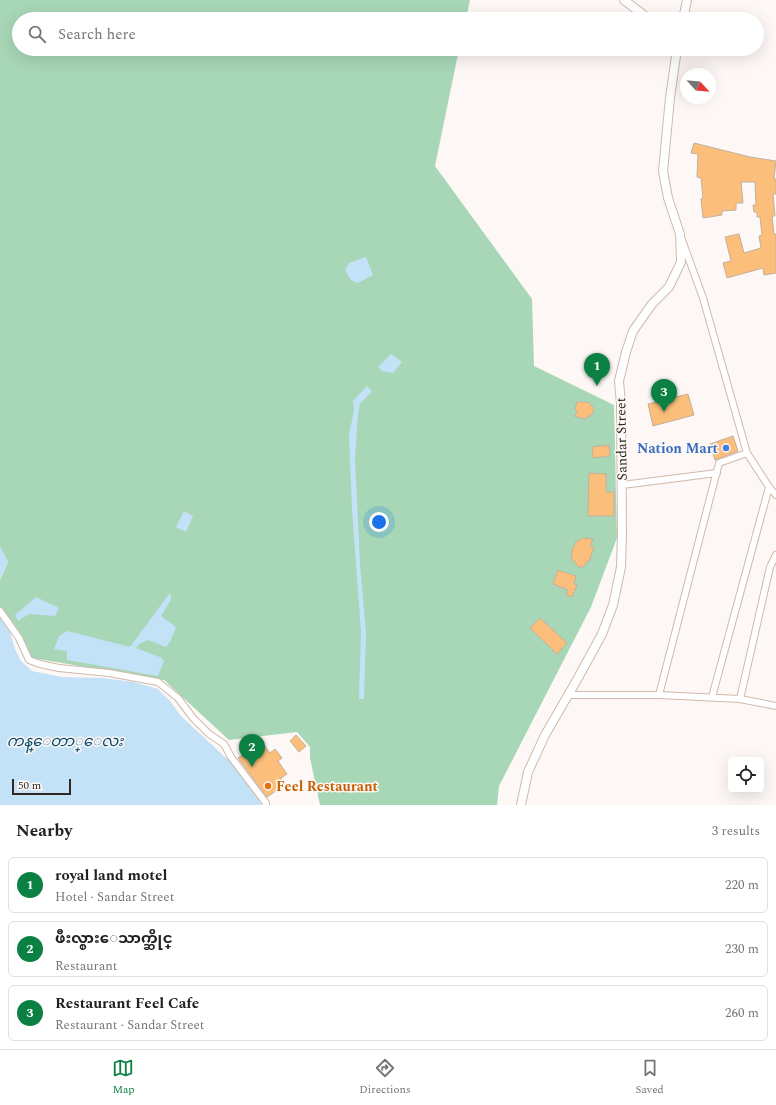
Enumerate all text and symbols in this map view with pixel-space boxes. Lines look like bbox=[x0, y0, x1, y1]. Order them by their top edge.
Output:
search box bbox=[12, 12, 764, 56]
icon: search bbox=[26, 23, 48, 45]
text: Search here bbox=[58, 23, 136, 46]
north arrow bbox=[680, 68, 716, 104]
pin: 1 bbox=[584, 353, 610, 386]
pin: 3 bbox=[651, 379, 677, 412]
street label: Sandar Street bbox=[610, 397, 633, 481]
place label: Nation Mart bbox=[637, 438, 719, 459]
marker: Nation Mart bbox=[721, 443, 731, 453]
your location bbox=[369, 512, 389, 532]
water label: ကန္ေတာ္ေလး bbox=[7, 730, 124, 753]
pin: 2 bbox=[239, 734, 265, 767]
map controls bbox=[728, 757, 764, 793]
button: locate bbox=[728, 757, 764, 793]
place label: Feel Restaurant bbox=[276, 776, 379, 797]
scale bar bbox=[12, 777, 71, 796]
text: 50 m bbox=[18, 777, 41, 794]
marker: Feel Restaurant bbox=[263, 781, 273, 791]
text: Nearby bbox=[16, 818, 72, 844]
text: 3 results bbox=[712, 821, 760, 841]
text: royal land motel bbox=[55, 864, 167, 887]
text: 1 bbox=[26, 875, 34, 895]
text: 220 m bbox=[725, 875, 759, 895]
text: Hotel · Sandar Street bbox=[55, 887, 174, 907]
text: ဖီးလ္စားေသာက္ဆိုင္ bbox=[55, 927, 173, 950]
text: 2 bbox=[26, 939, 34, 959]
text: 230 m bbox=[725, 939, 759, 959]
text: Restaurant bbox=[55, 956, 117, 976]
text: Restaurant Feel Cafe bbox=[55, 992, 199, 1015]
text: 3 bbox=[26, 1003, 34, 1023]
text: 260 m bbox=[725, 1003, 759, 1023]
text: Restaurant · Sandar Street bbox=[55, 1015, 204, 1035]
tab: Map bbox=[112, 1057, 135, 1098]
tab: Directions bbox=[359, 1057, 411, 1098]
tab: Saved bbox=[635, 1057, 664, 1098]

